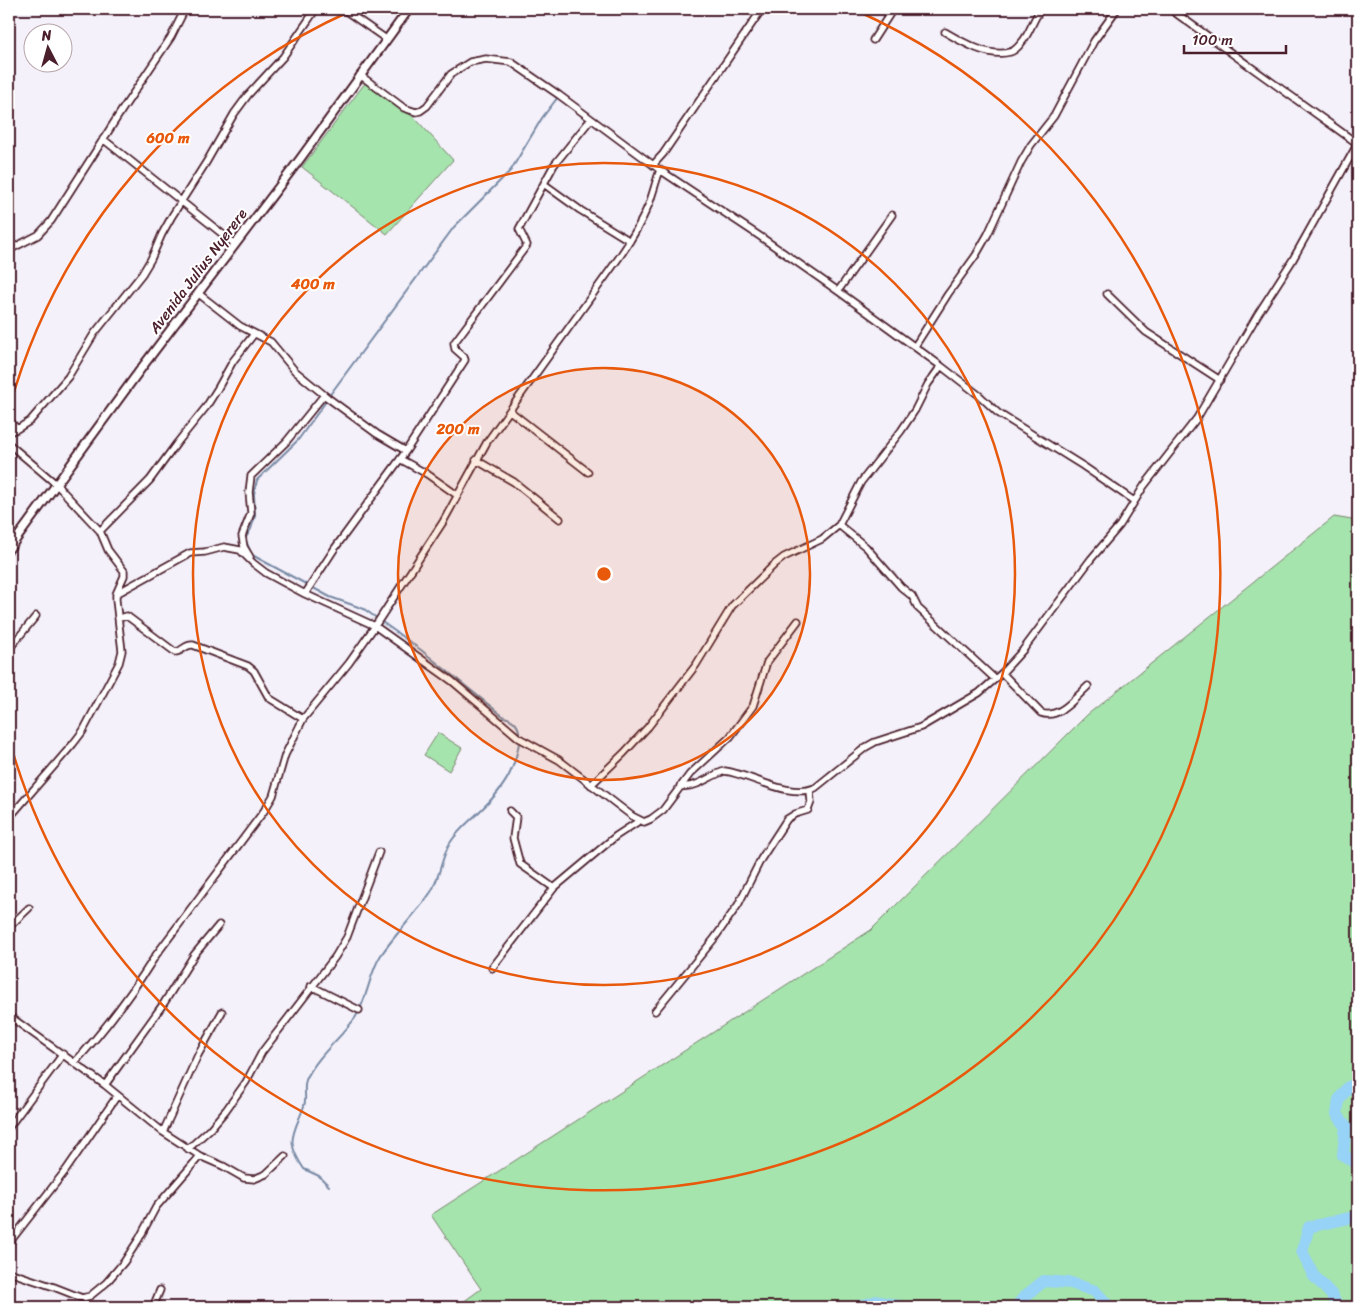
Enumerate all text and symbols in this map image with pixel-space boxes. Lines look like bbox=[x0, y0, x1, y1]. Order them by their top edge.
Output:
north arrow bbox=[22, 22, 72, 72]
scale bar bbox=[1184, 22, 1287, 54]
text: N bbox=[40, 23, 53, 49]
text: 100 m bbox=[1192, 27, 1233, 53]
text: 600 m bbox=[146, 125, 190, 151]
street label: Avenida Julius Nyerere bbox=[141, 203, 254, 340]
text: 400 m bbox=[290, 271, 335, 297]
text: 200 m bbox=[435, 416, 480, 442]
centre of rings bbox=[595, 565, 613, 583]

